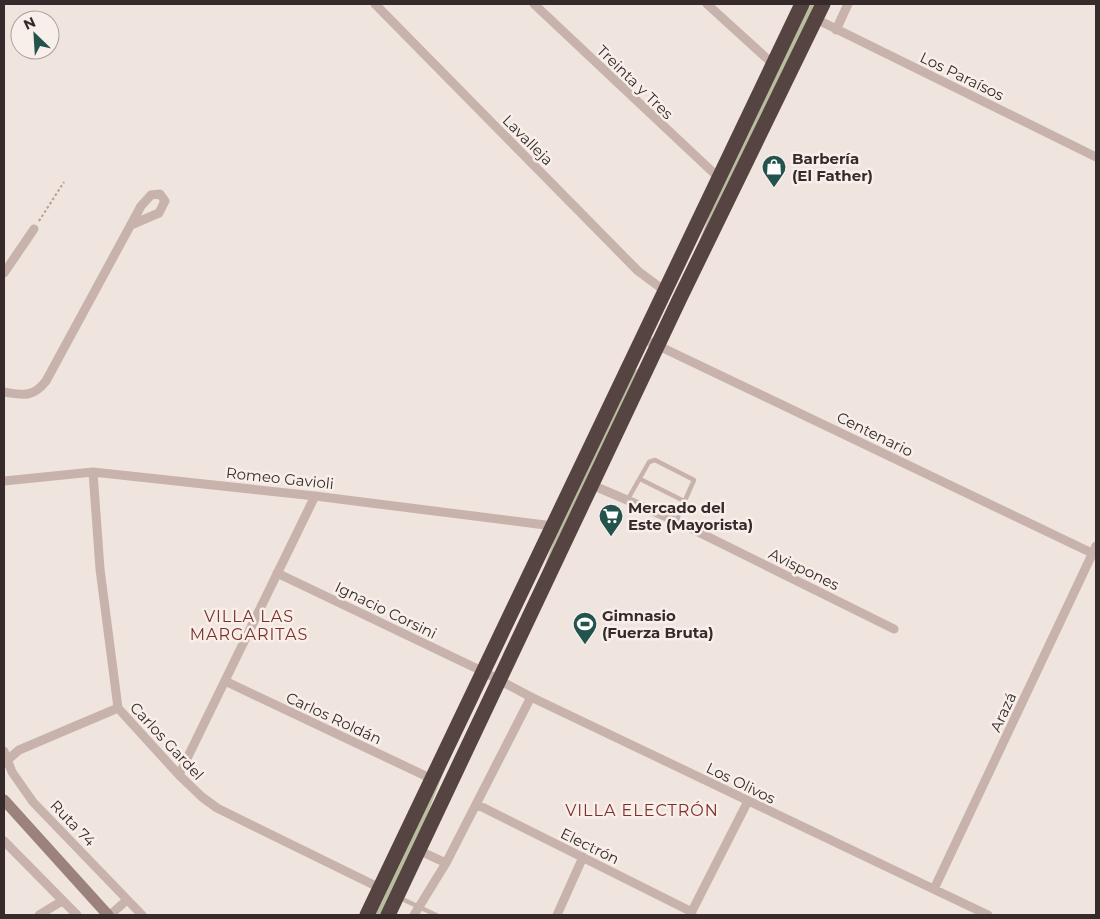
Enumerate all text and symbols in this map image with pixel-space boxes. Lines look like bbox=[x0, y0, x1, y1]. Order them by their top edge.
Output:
north arrow bbox=[10, 10, 60, 60]
text: N bbox=[21, 13, 38, 34]
street label: Treinta y Tres bbox=[593, 41, 677, 123]
street label: Los Paraísos bbox=[917, 47, 1007, 105]
street label: Lavalleja bbox=[499, 111, 557, 169]
place label: Barbería (El Father) bbox=[792, 149, 873, 185]
shop icon: Barbería (El Father) bbox=[761, 154, 787, 188]
street label: Centenario bbox=[834, 407, 916, 461]
street label: Romeo Gavioli bbox=[225, 463, 335, 493]
place label: Mercado del Este (Mayorista) bbox=[628, 498, 753, 534]
supermarket icon: Mercado del Este (Mayorista) bbox=[598, 503, 624, 537]
street label: Avispones bbox=[766, 544, 842, 594]
street label: Ignacio Corsini bbox=[332, 577, 440, 643]
place label: Gimnasio (Fuerza Bruta) bbox=[602, 606, 714, 642]
district label: VILLA LAS MARGARITAS bbox=[190, 607, 308, 644]
sports icon: Gimnasio (Fuerza Bruta) bbox=[572, 611, 598, 645]
street label: Carlos Roldán bbox=[283, 688, 385, 748]
street label: Arazá bbox=[986, 689, 1020, 735]
street label: Carlos Gardel bbox=[126, 698, 208, 784]
street label: Los Olivos bbox=[703, 758, 779, 808]
street label: Ruta 74 bbox=[46, 796, 100, 850]
district label: VILLA ELECTRÓN bbox=[565, 801, 719, 820]
street label: Electrón bbox=[557, 824, 623, 868]

